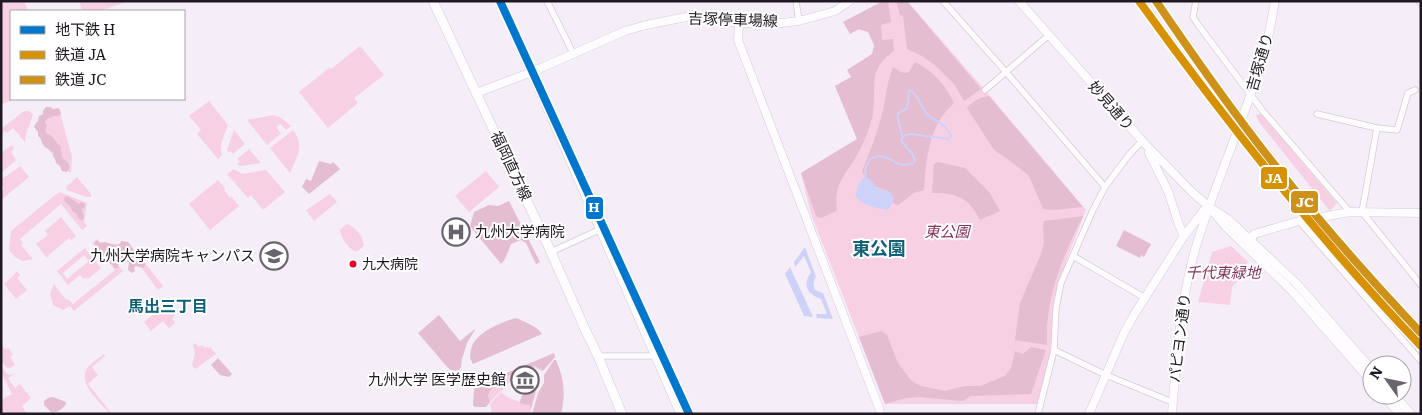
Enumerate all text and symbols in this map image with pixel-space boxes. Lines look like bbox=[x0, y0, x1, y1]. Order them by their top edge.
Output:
street label: 吉塚停車場線 bbox=[688, 5, 778, 32]
legend bbox=[10, 10, 185, 100]
text: 地下鉄 H bbox=[55, 17, 116, 40]
street label: 吉塚通り bbox=[1239, 30, 1278, 94]
text: 鉄道 JA bbox=[55, 42, 106, 65]
text: 鉄道 JC bbox=[55, 67, 107, 90]
street label: 妙見通り bbox=[1084, 75, 1140, 135]
street label: 福岡直方線 bbox=[486, 127, 539, 204]
line badge: JA bbox=[1260, 166, 1288, 190]
text: JA bbox=[1265, 167, 1283, 187]
line badge: JC bbox=[1290, 190, 1319, 214]
text: JC bbox=[1296, 191, 1314, 211]
line badge: H bbox=[585, 196, 604, 220]
text: H bbox=[588, 196, 600, 216]
hospital icon: 九州大学病院 bbox=[441, 217, 471, 247]
place label: 九州大学病院 bbox=[475, 219, 565, 242]
park label: 東公園 bbox=[924, 219, 971, 242]
district label: 東公園 bbox=[852, 234, 906, 261]
school or university icon: 九州大学病院キャンパス bbox=[259, 241, 289, 271]
place label: 九州大学病院キャンパス bbox=[90, 243, 255, 266]
place label: 九大病院 bbox=[362, 253, 418, 273]
marker: 九大病院 bbox=[348, 259, 358, 269]
park label: 千代東緑地 bbox=[1185, 260, 1262, 283]
street label: パピヨン通り bbox=[1162, 292, 1195, 384]
district label: 馬出三丁目 bbox=[128, 293, 208, 317]
north arrow bbox=[1362, 355, 1412, 405]
text: N bbox=[1364, 362, 1387, 383]
museum icon: 九州大学 医学歴史館 bbox=[510, 365, 540, 395]
place label: 九州大学 医学歴史館 bbox=[368, 367, 506, 390]

